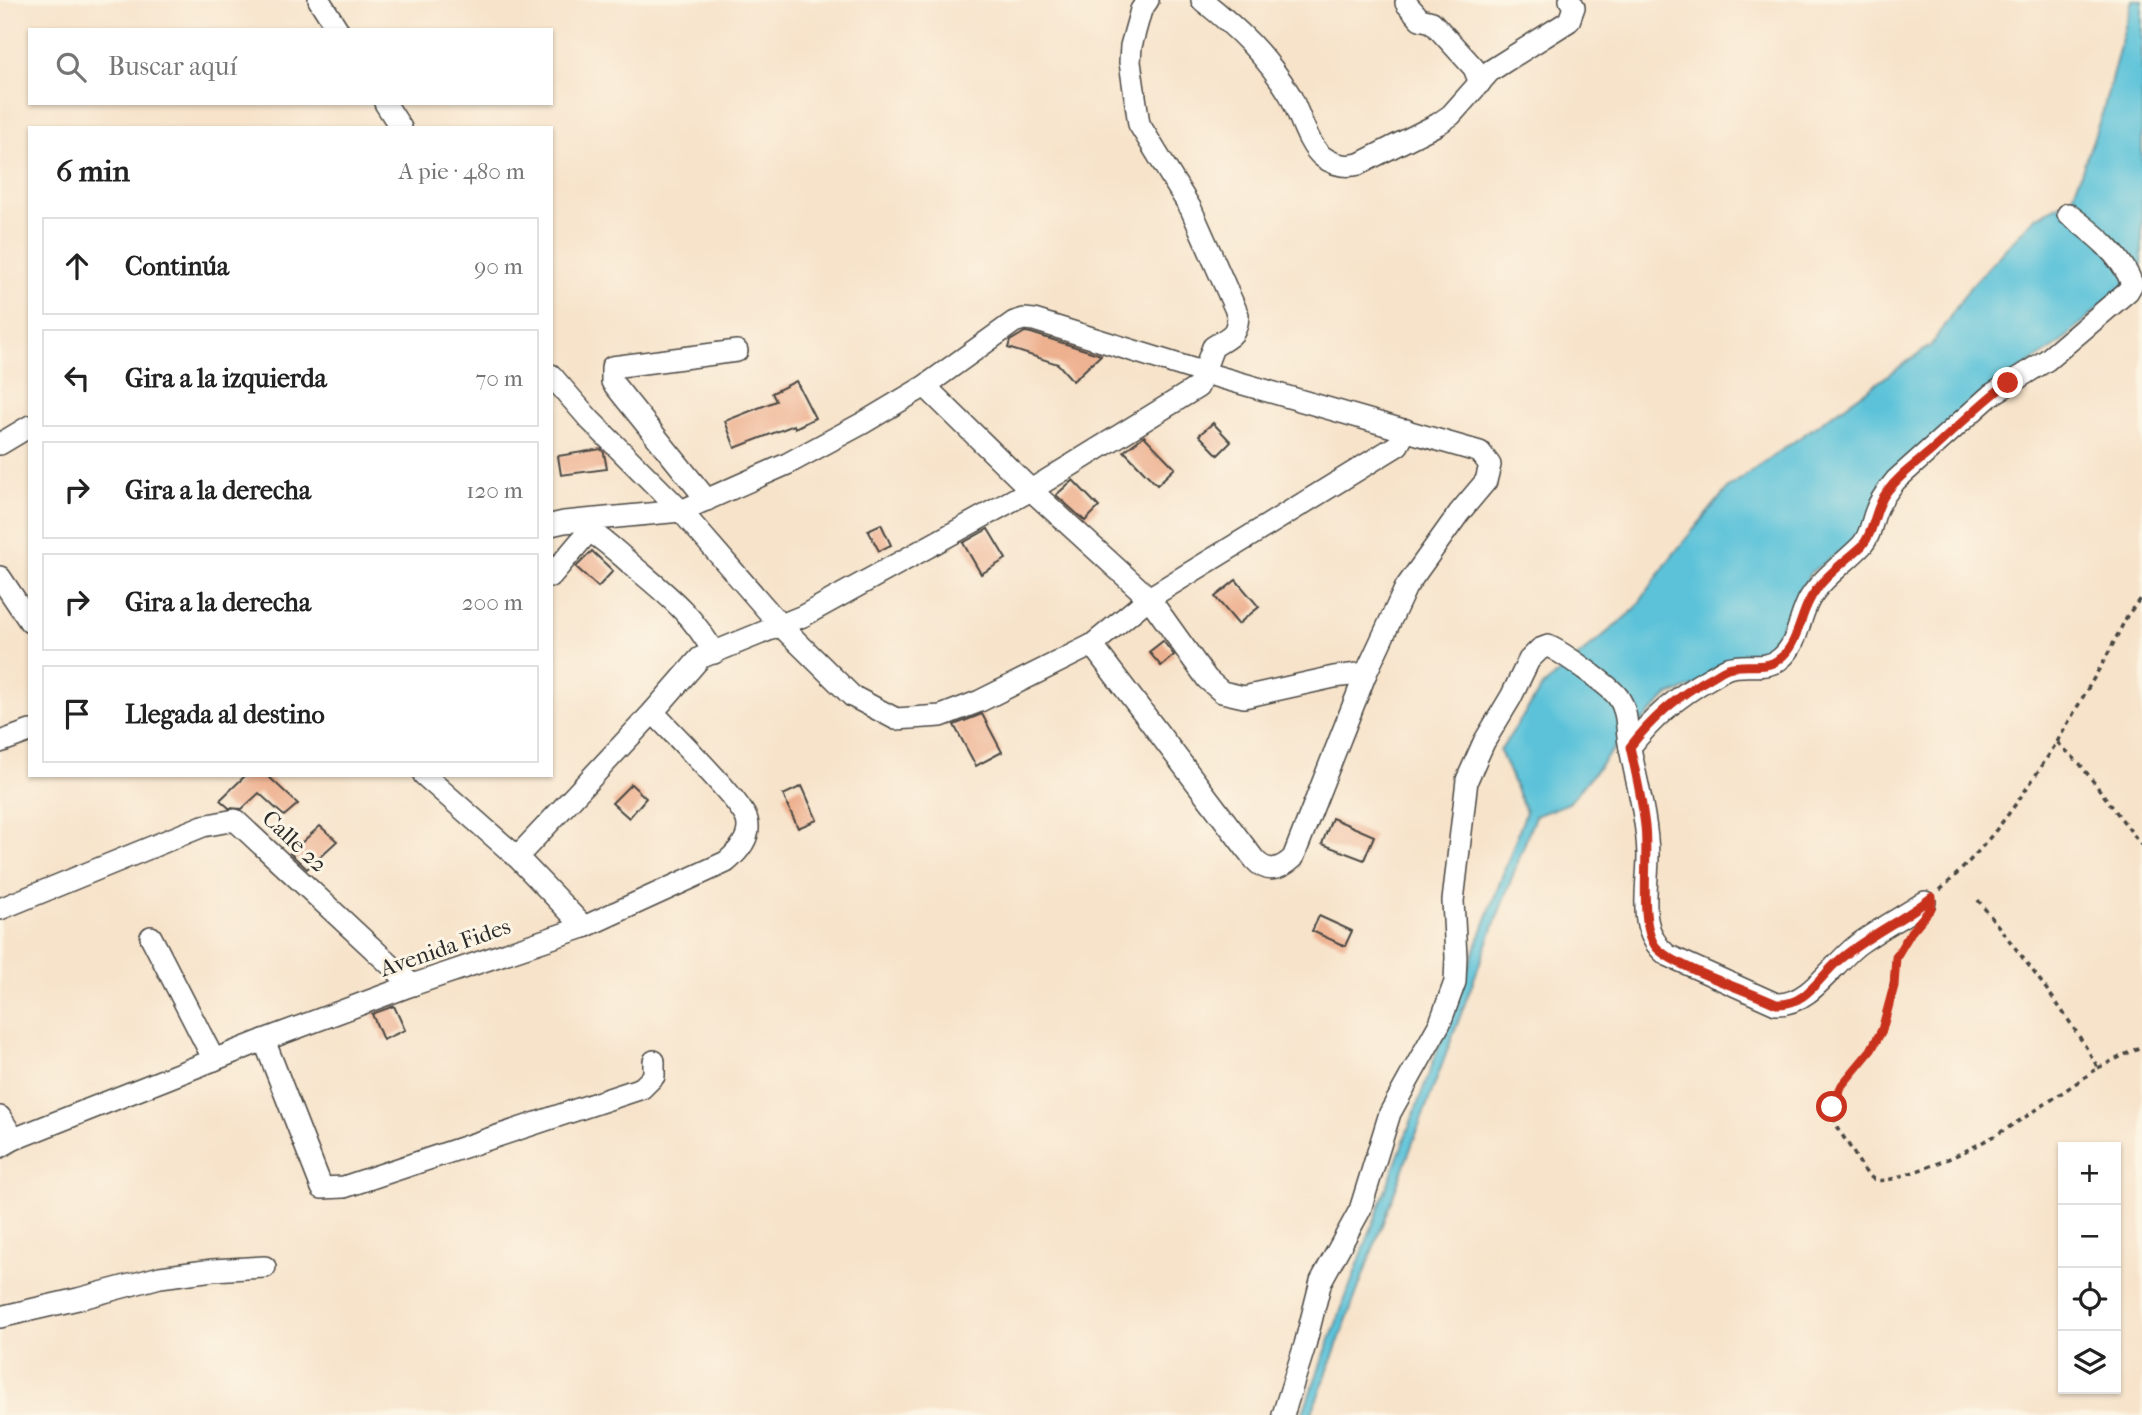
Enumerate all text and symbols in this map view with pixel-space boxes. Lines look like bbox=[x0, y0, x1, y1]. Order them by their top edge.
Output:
search box bbox=[28, 28, 553, 105]
icon: search bbox=[52, 48, 90, 86]
text: Buscar aquí bbox=[108, 51, 237, 82]
text: 6 min bbox=[56, 154, 130, 189]
text: A pie · 480 m bbox=[398, 158, 525, 185]
icon: ahead bbox=[58, 247, 96, 285]
text: Continúa bbox=[125, 251, 229, 282]
text: 90 m bbox=[474, 253, 523, 280]
icon: left bbox=[58, 359, 96, 397]
text: Gira a la izquierda bbox=[125, 363, 327, 394]
text: 70 m bbox=[475, 365, 523, 392]
route end bbox=[1992, 367, 2023, 398]
icon: right bbox=[58, 471, 96, 509]
text: Gira a la derecha bbox=[125, 475, 311, 506]
text: 120 m bbox=[466, 477, 523, 504]
icon: right bbox=[58, 583, 96, 621]
text: Gira a la derecha bbox=[125, 587, 311, 618]
text: 200 m bbox=[462, 589, 523, 616]
icon: arrive bbox=[58, 695, 96, 733]
text: Llegada al destino bbox=[125, 699, 325, 730]
street label: Calle 22 bbox=[257, 805, 333, 878]
street label: Avenida Fides bbox=[375, 913, 514, 983]
route start bbox=[1816, 1091, 1847, 1122]
map controls bbox=[2058, 1142, 2121, 1394]
button: + bbox=[2058, 1142, 2121, 1205]
button: − bbox=[2058, 1205, 2121, 1268]
button: locate bbox=[2058, 1268, 2121, 1331]
button: layers bbox=[2058, 1331, 2121, 1394]

